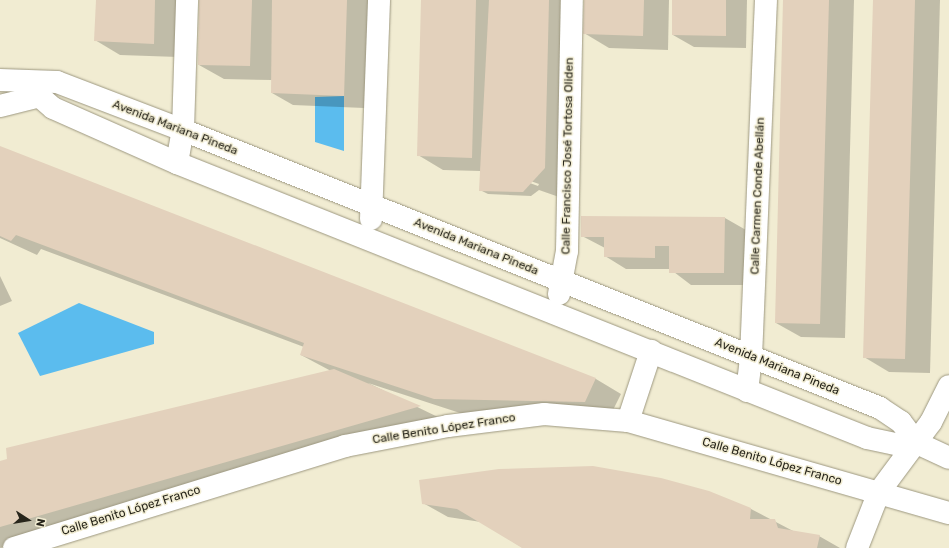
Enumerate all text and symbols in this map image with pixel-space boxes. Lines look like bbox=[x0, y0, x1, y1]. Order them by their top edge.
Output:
street label: Calle Francisco José Tortosa Oliden bbox=[559, 57, 577, 255]
street label: Avenida Mariana Pineda bbox=[110, 97, 240, 159]
street label: Calle Carmen Conde Abellán bbox=[748, 117, 768, 275]
street label: Avenida Mariana Pineda bbox=[412, 215, 540, 279]
street label: Avenida Mariana Pineda bbox=[713, 335, 841, 399]
street label: Calle Benito López Franco bbox=[371, 411, 517, 447]
street label: Calle Benito López Franco bbox=[700, 435, 844, 489]
street label: Calle Benito López Franco bbox=[60, 483, 202, 539]
north arrow bbox=[8, 500, 48, 540]
text: N bbox=[33, 517, 47, 528]

